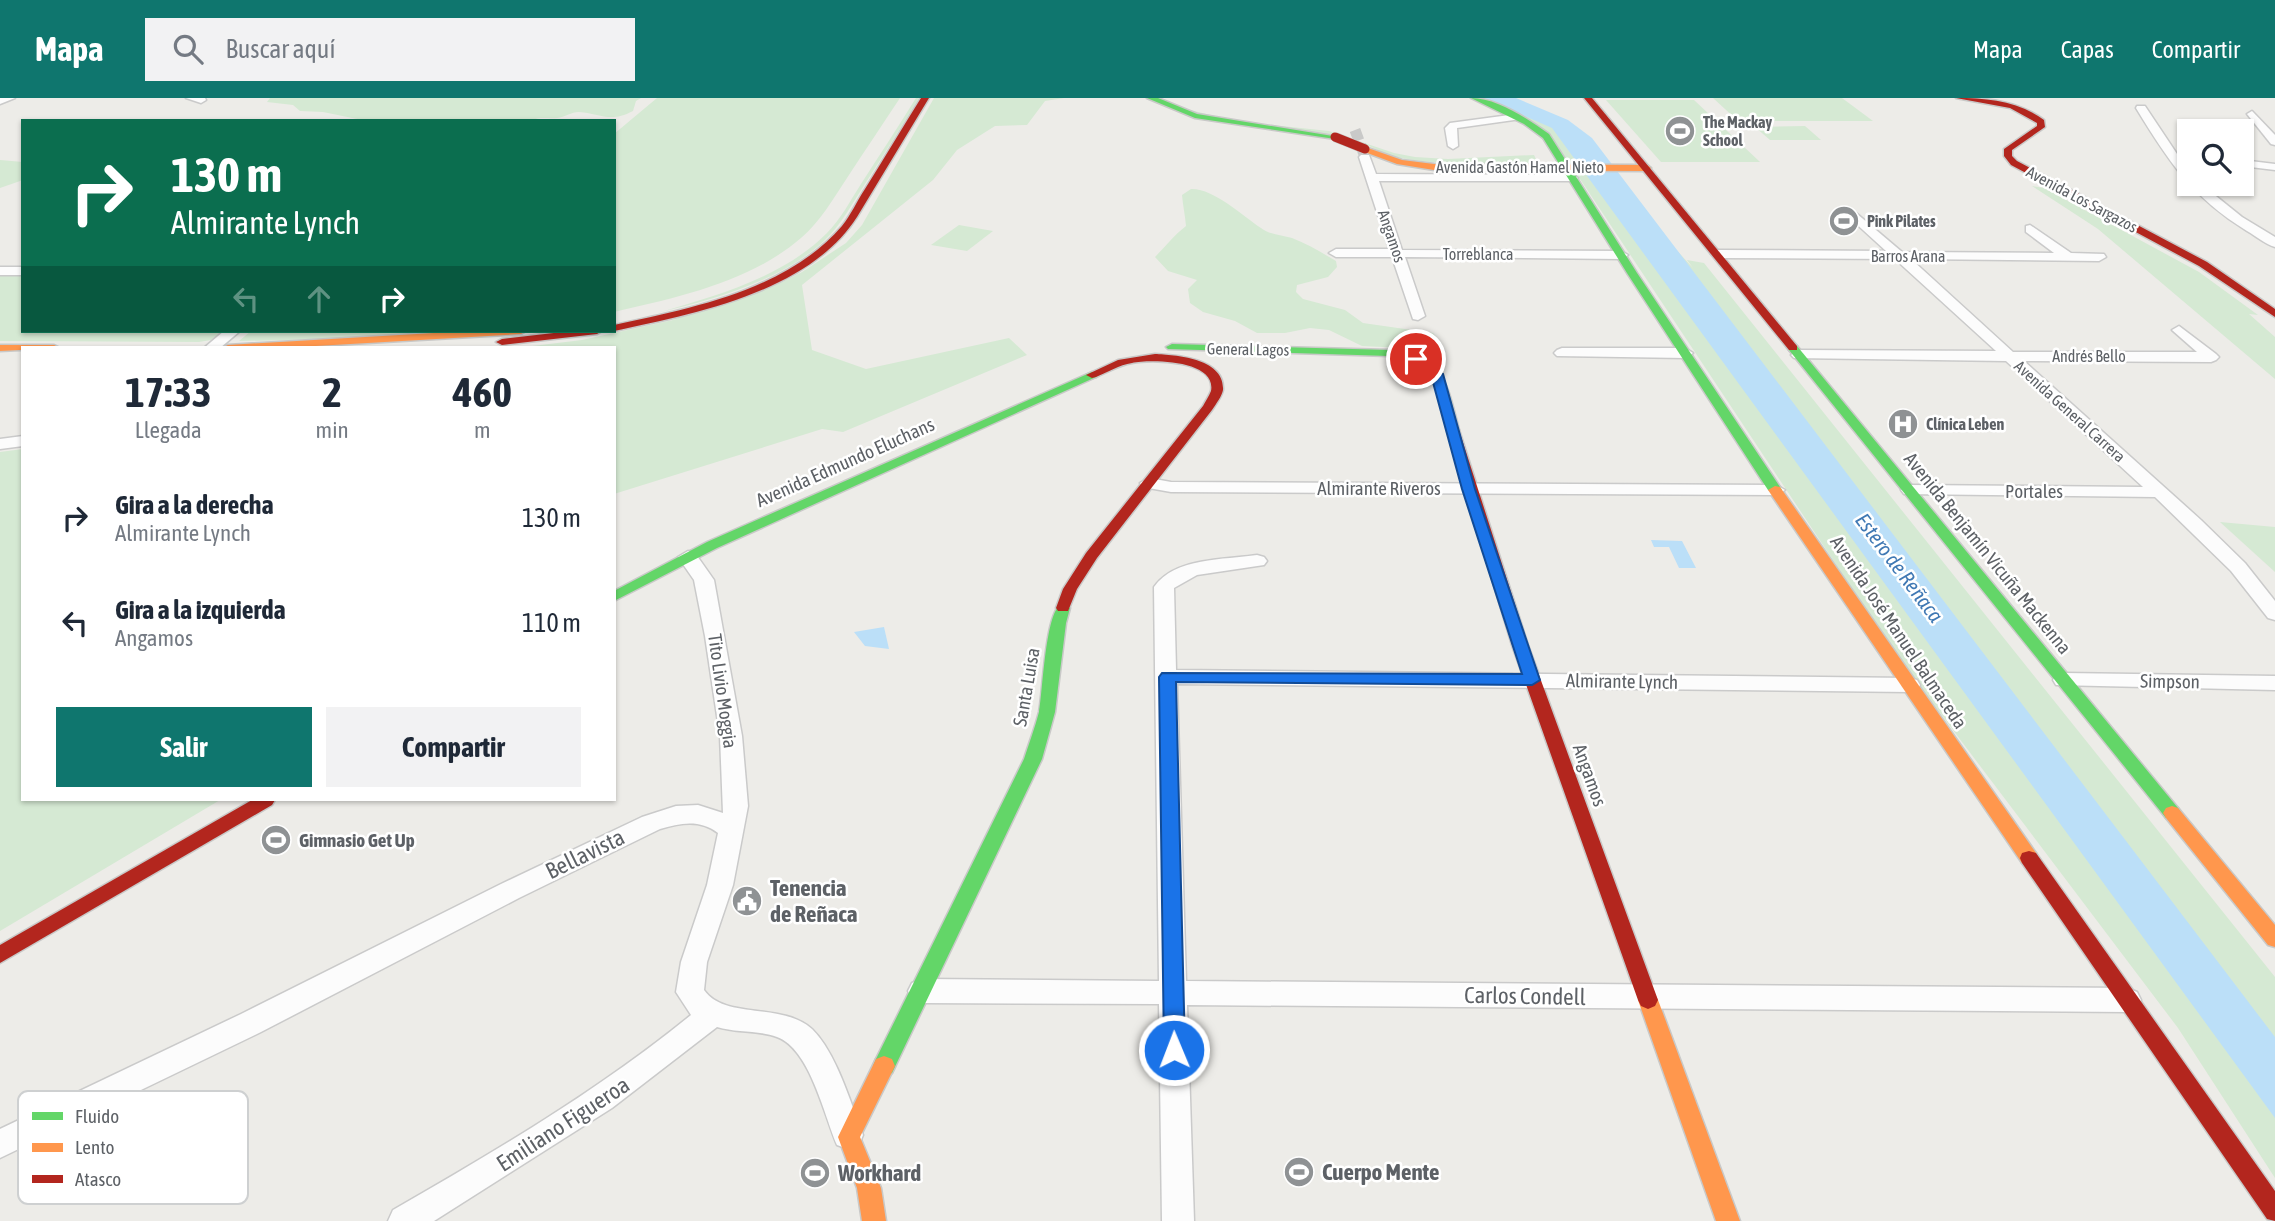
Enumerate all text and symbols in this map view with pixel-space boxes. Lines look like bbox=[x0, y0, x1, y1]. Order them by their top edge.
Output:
search box bbox=[145, 18, 635, 81]
text: Mapa bbox=[35, 30, 103, 68]
icon: search bbox=[169, 30, 207, 68]
text: Buscar aquí bbox=[225, 34, 335, 64]
text: Mapa bbox=[1973, 36, 2023, 63]
text: Capas bbox=[2061, 36, 2114, 63]
text: Compartir bbox=[2152, 36, 2240, 63]
place label: The Mackay School bbox=[1703, 113, 1772, 149]
sports icon: The Mackay School bbox=[1663, 114, 1697, 148]
map controls bbox=[2177, 119, 2254, 196]
button: search bbox=[2177, 119, 2254, 196]
text: 130 m bbox=[171, 146, 282, 202]
icon: right bbox=[56, 147, 147, 238]
street label: Avenida Gastón Hamel Nieto bbox=[1436, 158, 1604, 176]
street label: Avenida Los Sargazos bbox=[2023, 162, 2141, 237]
text: Almirante Lynch bbox=[171, 204, 360, 241]
sports icon: Pink Pilates bbox=[1827, 204, 1861, 238]
street label: Angamos bbox=[1374, 207, 1409, 265]
place label: Pink Pilates bbox=[1867, 212, 1936, 230]
street label: Torreblanca bbox=[1443, 245, 1513, 263]
street label: Barros Arana bbox=[1871, 247, 1945, 265]
icon: left bbox=[227, 280, 265, 318]
icon: ahead bbox=[300, 280, 338, 318]
icon: right bbox=[373, 280, 411, 318]
pin bbox=[1386, 329, 1446, 389]
street label: General Lagos bbox=[1207, 339, 1290, 360]
icon: arrive bbox=[1397, 340, 1435, 378]
street label: Andrés Bello bbox=[2052, 347, 2126, 365]
street label: Avenida General Carrera bbox=[2011, 357, 2129, 465]
text: 17:33 bbox=[125, 368, 212, 416]
text: 2 bbox=[322, 368, 342, 416]
text: 460 bbox=[453, 368, 512, 416]
hospital icon: Clínica Leben bbox=[1886, 407, 1920, 441]
street label: Avenida Edmundo Eluchans bbox=[753, 413, 938, 511]
place label: Clínica Leben bbox=[1926, 415, 2004, 433]
text: Llegada bbox=[135, 417, 202, 443]
text: min bbox=[316, 417, 349, 443]
text: m bbox=[474, 417, 491, 443]
street label: Avenida Benjamín Vicuña Mackenna bbox=[1900, 448, 2076, 658]
street label: Almirante Riveros bbox=[1317, 477, 1441, 499]
street label: Portales bbox=[2005, 480, 2063, 502]
text: Gira a la derecha bbox=[115, 490, 274, 520]
icon: right bbox=[56, 499, 94, 537]
text: 130 m bbox=[522, 503, 581, 533]
water label: Estero de Reñaca bbox=[1851, 508, 1949, 627]
text: Almirante Lynch bbox=[115, 520, 251, 546]
street label: Avenida José Manuel Balmaceda bbox=[1826, 532, 1972, 732]
text: Gira a la izquierda bbox=[115, 595, 286, 625]
icon: left bbox=[56, 604, 94, 642]
text: 110 m bbox=[522, 608, 581, 638]
text: Angamos bbox=[115, 625, 193, 651]
street label: Tito Livio Moggia bbox=[704, 632, 742, 750]
street label: Santa Luisa bbox=[1008, 646, 1044, 728]
street label: Almirante Lynch bbox=[1566, 669, 1678, 693]
street label: Simpson bbox=[2140, 669, 2200, 693]
button: Salir bbox=[56, 707, 312, 787]
button: Compartir bbox=[326, 707, 581, 787]
street label: Angamos bbox=[1569, 741, 1611, 809]
sports icon: Gimnasio Get Up bbox=[259, 823, 293, 857]
street label: Bellavista bbox=[541, 824, 629, 884]
place label: Gimnasio Get Up bbox=[299, 829, 415, 851]
place label: Tenencia de Reñaca bbox=[770, 875, 858, 927]
public building icon: Tenencia de Reñaca bbox=[730, 884, 764, 918]
street label: Carlos Condell bbox=[1464, 982, 1586, 1010]
position arrow bbox=[1137, 1013, 1211, 1087]
street label: Emiliano Figueroa bbox=[492, 1071, 634, 1177]
legend bbox=[18, 1091, 248, 1204]
text: Fluido bbox=[75, 1105, 119, 1127]
text: Lento bbox=[75, 1136, 114, 1158]
sports icon: Cuerpo Mente bbox=[1282, 1155, 1316, 1189]
sports icon: Workhard bbox=[798, 1156, 832, 1190]
place label: Cuerpo Mente bbox=[1322, 1159, 1439, 1185]
place label: Workhard bbox=[837, 1160, 921, 1186]
text: Atasco bbox=[75, 1168, 121, 1190]

